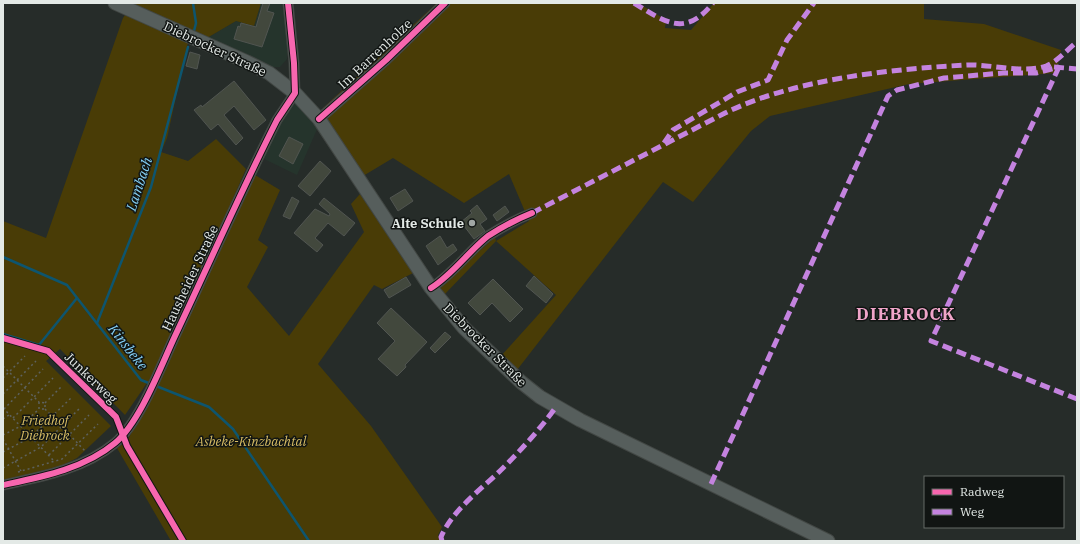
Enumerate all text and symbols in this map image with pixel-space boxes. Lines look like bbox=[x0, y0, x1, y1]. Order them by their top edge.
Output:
street label: Im Barrenholze bbox=[334, 15, 416, 93]
street label: Diebrocker Straße bbox=[161, 18, 269, 80]
water label: Lambach bbox=[122, 155, 156, 214]
place label: Alte Schule bbox=[392, 215, 464, 232]
marker: Alte Schule bbox=[467, 218, 477, 228]
street label: Hausheider Straße bbox=[158, 222, 222, 334]
street label: Diebrocker Straße bbox=[440, 300, 530, 390]
district label: DIEBROCK bbox=[856, 303, 956, 325]
water label: Kinsbeke bbox=[104, 320, 152, 374]
street label: Junkerweg bbox=[61, 349, 121, 407]
park label: Friedhof Diebrock bbox=[19, 412, 72, 444]
park label: Asbeke-Kinzbachtal bbox=[195, 433, 307, 450]
legend bbox=[924, 476, 1064, 528]
text: Radweg bbox=[960, 484, 1005, 499]
text: Weg bbox=[960, 504, 985, 519]

